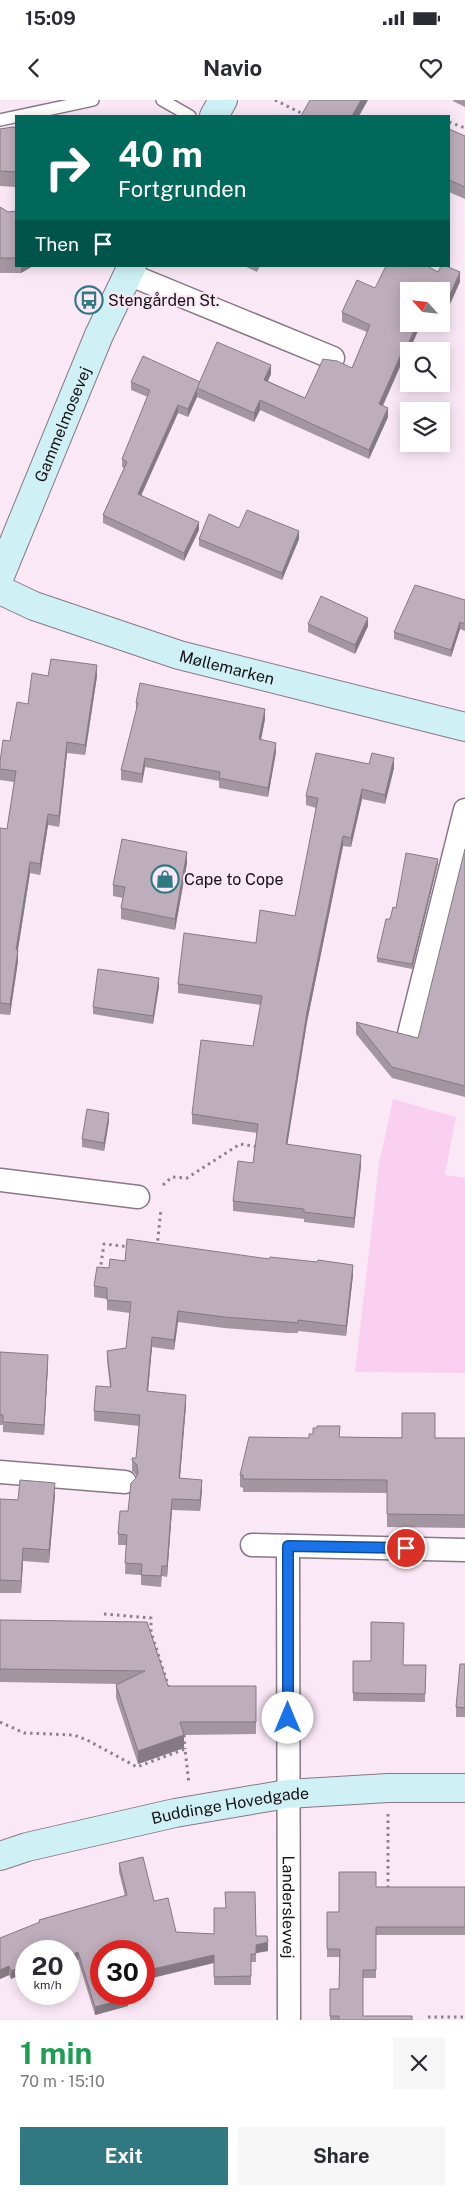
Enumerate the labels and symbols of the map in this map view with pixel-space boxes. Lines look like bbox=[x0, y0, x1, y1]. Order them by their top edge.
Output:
north arrow bbox=[400, 282, 450, 332]
bus stop icon: Stengården St. bbox=[74, 285, 104, 315]
place label: Stengården St. bbox=[108, 291, 219, 310]
street label: Gammelmosevej bbox=[31, 364, 95, 485]
street label: Møllemarken bbox=[177, 646, 276, 689]
shop icon: Cape to Cope bbox=[150, 864, 180, 894]
place label: Cape to Cope bbox=[184, 870, 284, 889]
pin bbox=[385, 1527, 427, 1569]
position arrow bbox=[261, 1691, 313, 1743]
street label: Buddinge Hovedgade bbox=[149, 1784, 310, 1828]
street label: Landerslevvej bbox=[279, 1856, 298, 1958]
speed limit sign: 30 bbox=[90, 1940, 155, 2005]

